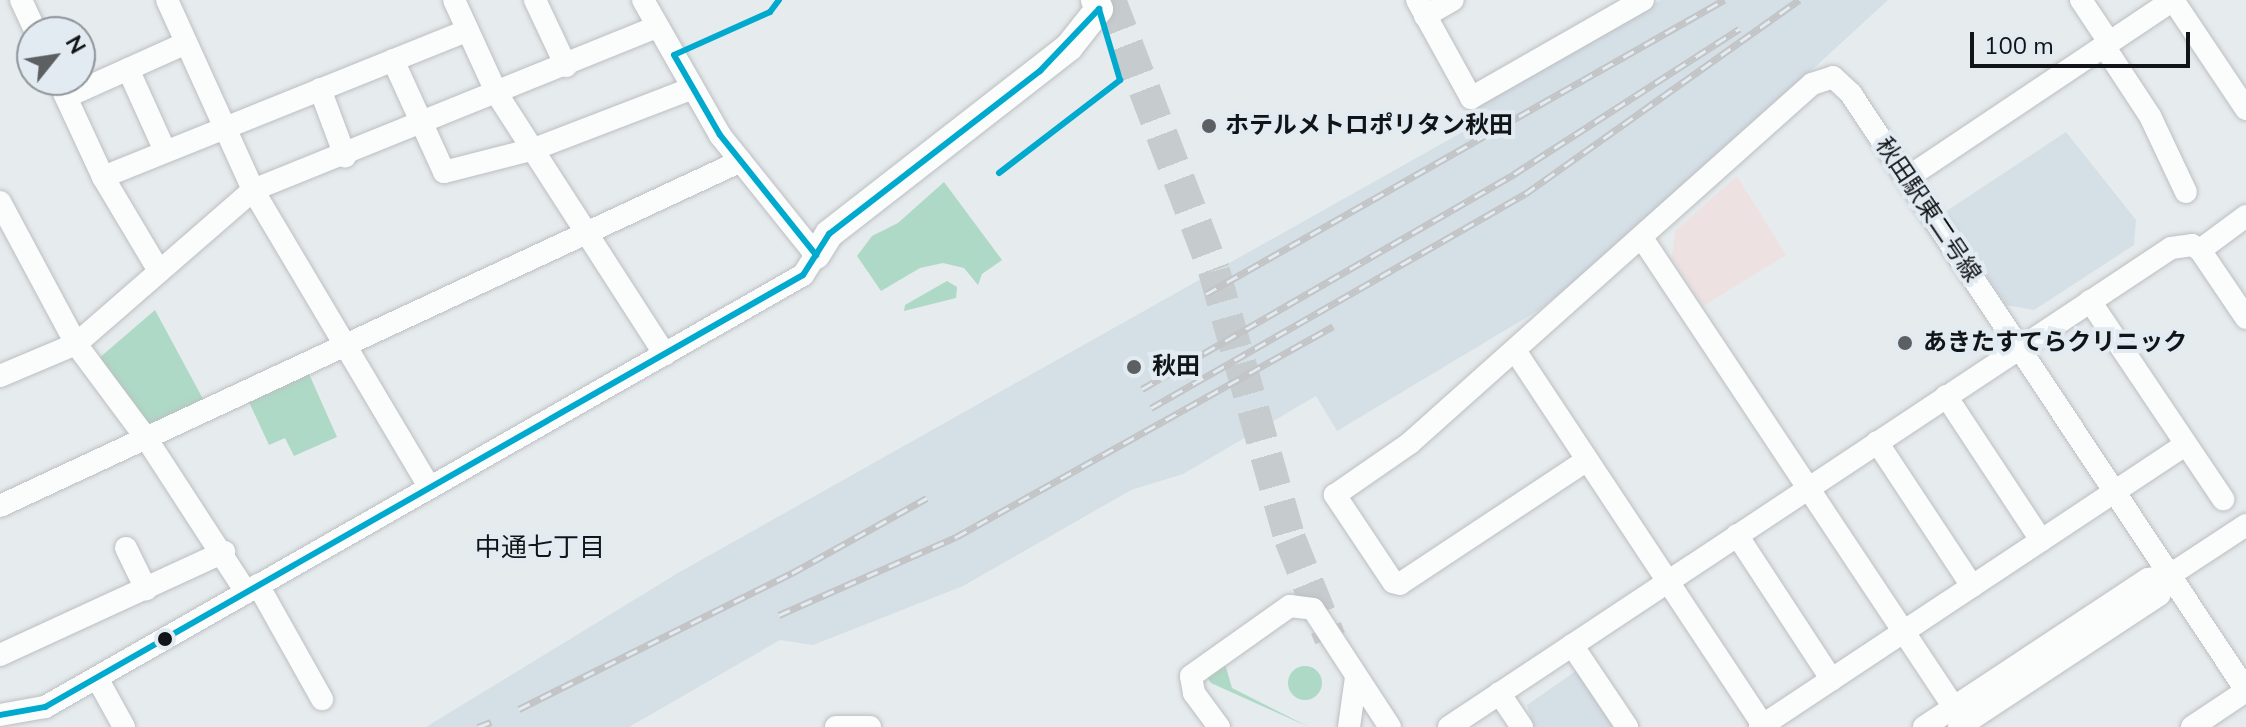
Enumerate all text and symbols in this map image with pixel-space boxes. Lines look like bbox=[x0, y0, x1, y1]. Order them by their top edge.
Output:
north arrow bbox=[16, 16, 96, 96]
scale bar bbox=[1974, 16, 2194, 66]
text: N bbox=[58, 30, 92, 60]
text: 100 m bbox=[1984, 30, 2054, 62]
place label: ホテルメトロポリタン秋田 bbox=[1225, 112, 1513, 140]
marker: ホテルメトロポリタン秋田 bbox=[1200, 117, 1218, 135]
street label: 秋田駅東二号線 bbox=[1869, 132, 1987, 288]
place label: あきたすてらクリニック bbox=[1923, 329, 2187, 357]
marker: あきたすてらクリニック bbox=[1894, 332, 1916, 354]
place label: 秋田 bbox=[1152, 353, 1200, 381]
marker: 秋田 bbox=[1123, 356, 1145, 378]
district label: 中通七丁目 bbox=[475, 532, 605, 564]
unlabelled marker bbox=[157, 631, 173, 647]

